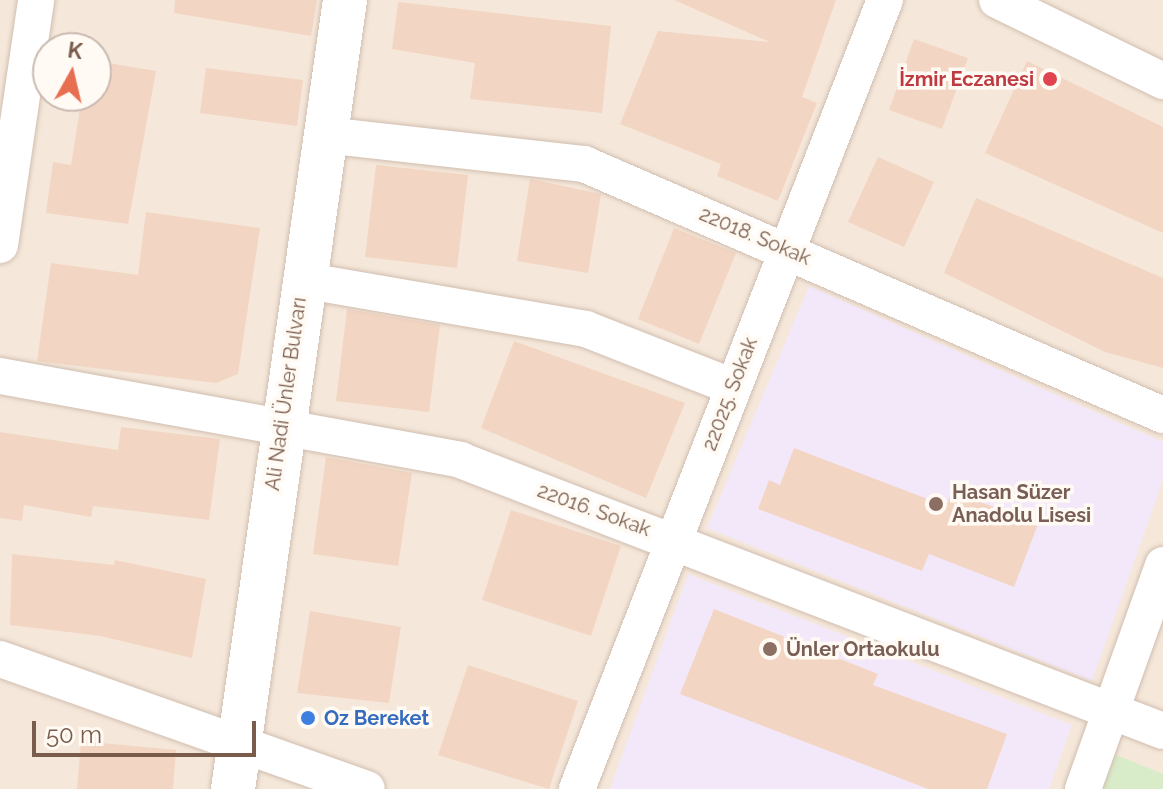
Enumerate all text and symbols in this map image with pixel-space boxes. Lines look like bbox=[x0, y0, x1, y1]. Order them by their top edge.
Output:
north arrow bbox=[32, 32, 112, 112]
text: K bbox=[66, 36, 84, 64]
place label: İzmir Eczanesi bbox=[899, 67, 1034, 91]
marker: İzmir Eczanesi bbox=[1041, 70, 1059, 88]
street label: 22018. Sokak bbox=[696, 202, 814, 270]
street label: Ali Nadi Ünler Bulvarı bbox=[261, 296, 311, 492]
street label: 22025. Sokak bbox=[697, 334, 763, 454]
street label: 22016. Sokak bbox=[534, 478, 654, 542]
place label: Hasan Süzer Anadolu Lisesi bbox=[952, 480, 1091, 527]
marker: Hasan Süzer Anadolu Lisesi bbox=[927, 495, 945, 513]
place label: Ünler Ortaokulu bbox=[786, 637, 940, 661]
marker: Ünler Ortaokulu bbox=[761, 640, 779, 658]
scale bar bbox=[36, 705, 260, 755]
place label: Oz Bereket bbox=[324, 706, 429, 730]
marker: Oz Bereket bbox=[299, 709, 317, 727]
text: 50 m bbox=[46, 720, 102, 749]

